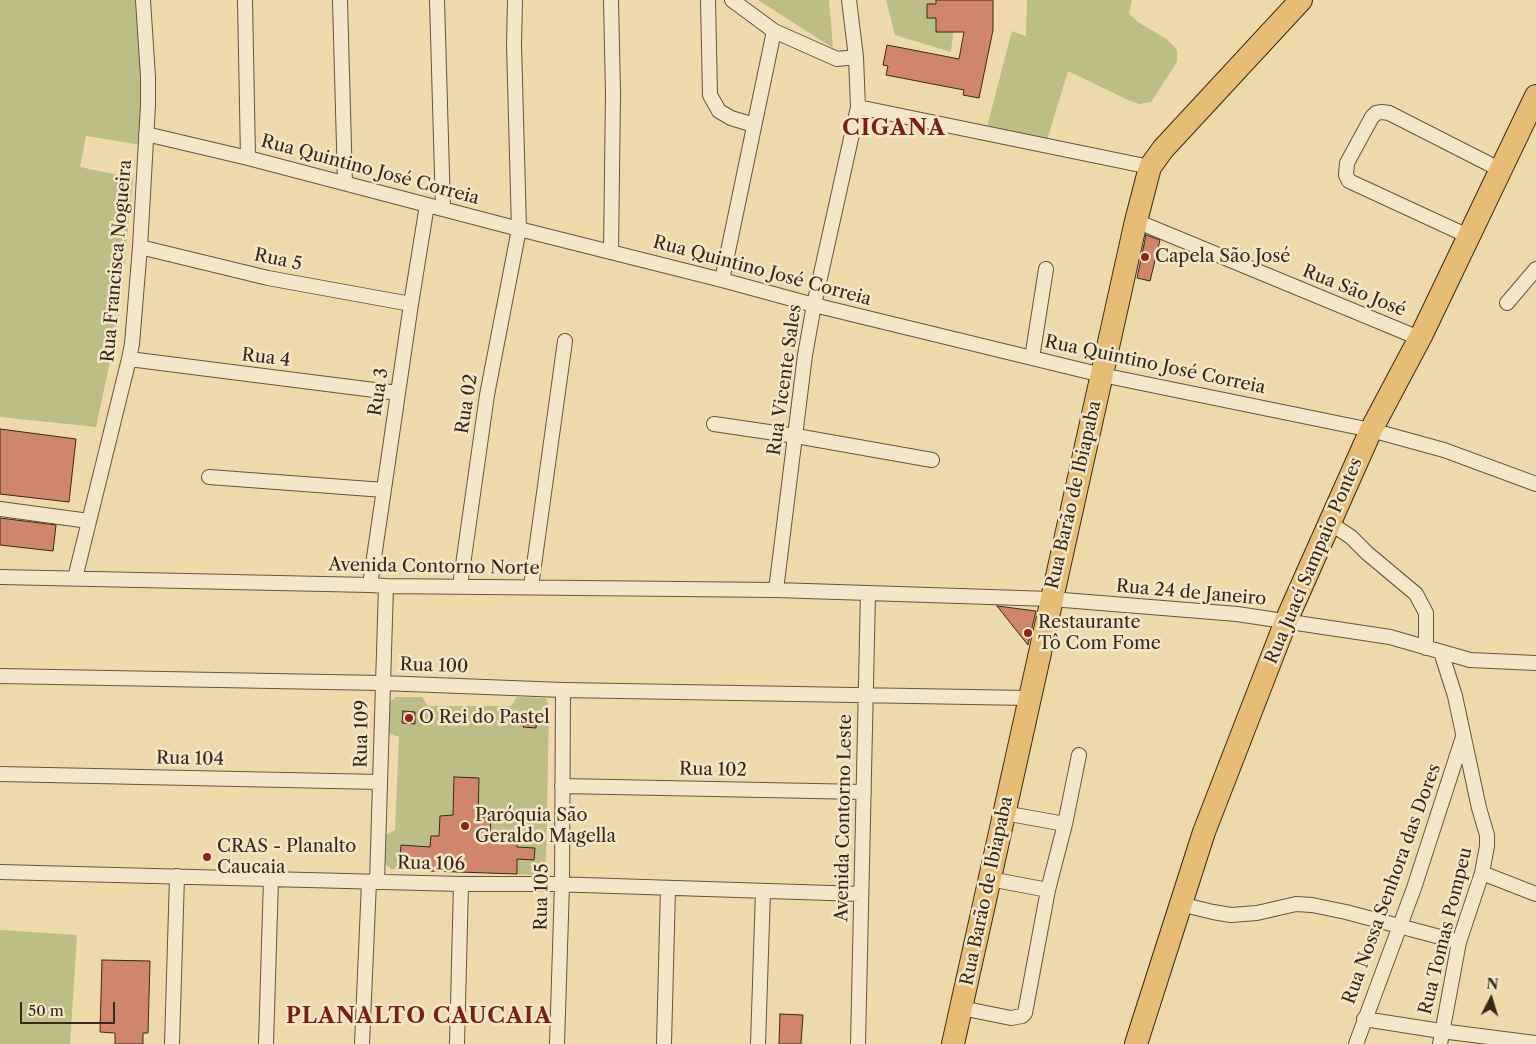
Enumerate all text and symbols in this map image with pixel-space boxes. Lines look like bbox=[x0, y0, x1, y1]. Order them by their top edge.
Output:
district label: CIGANA bbox=[841, 116, 947, 142]
street label: Rua Quintino José Correia bbox=[259, 130, 481, 210]
street label: Rua Francisca Nogueira bbox=[97, 159, 137, 363]
street label: Rua Quintino José Correia bbox=[651, 231, 873, 311]
street label: Rua 5 bbox=[252, 244, 304, 276]
place label: Capela São José bbox=[1155, 246, 1290, 268]
marker: Capela São José bbox=[1139, 251, 1151, 263]
street label: Rua São José bbox=[1299, 260, 1409, 322]
street label: Rua Vicente Sales bbox=[764, 303, 806, 457]
street label: Rua Quintino José Correia bbox=[1043, 331, 1267, 399]
street label: Rua 4 bbox=[240, 344, 292, 372]
street label: Rua 3 bbox=[365, 366, 393, 418]
street label: Rua 02 bbox=[452, 373, 482, 435]
street label: Rua Barão de Ibiapaba bbox=[1042, 399, 1106, 591]
street label: Rua Juací Sampaio Pontes bbox=[1261, 455, 1367, 667]
street label: Avenida Contorno Norte bbox=[328, 554, 540, 580]
street label: Rua 24 de Janeiro bbox=[1115, 576, 1267, 610]
place label: Restaurante Tô Com Fome bbox=[1038, 612, 1161, 654]
marker: Restaurante Tô Com Fome bbox=[1022, 627, 1034, 639]
street label: Rua 100 bbox=[399, 654, 469, 678]
street label: Rua 109 bbox=[351, 700, 373, 768]
place label: O Rei do Pastel bbox=[419, 707, 550, 729]
marker: O Rei do Pastel bbox=[403, 712, 415, 724]
street label: Avenida Contorno Leste bbox=[831, 714, 857, 922]
street label: Rua 104 bbox=[156, 748, 224, 770]
street label: Rua 102 bbox=[679, 759, 747, 781]
street label: Rua Nossa Senhora das Dores bbox=[1338, 761, 1446, 1007]
street label: Rua Barão de Ibiapaba bbox=[956, 794, 1018, 988]
place label: Paróquia São Geraldo Magella bbox=[475, 805, 616, 848]
marker: Paróquia São Geraldo Magella bbox=[459, 820, 471, 832]
place label: CRAS - Planalto Caucaia bbox=[217, 836, 356, 879]
street label: Rua Tomas Pompeu bbox=[1415, 845, 1477, 1017]
marker: CRAS - Planalto Caucaia bbox=[201, 851, 213, 863]
street label: Rua 106 bbox=[397, 853, 465, 875]
street label: Rua 105 bbox=[531, 863, 553, 931]
north arrow bbox=[1466, 974, 1516, 1024]
text: N bbox=[1485, 975, 1499, 994]
scale bar bbox=[22, 992, 118, 1024]
text: 50 m bbox=[28, 1001, 64, 1020]
district label: PLANALTO CAUCAIA bbox=[284, 1004, 554, 1030]

